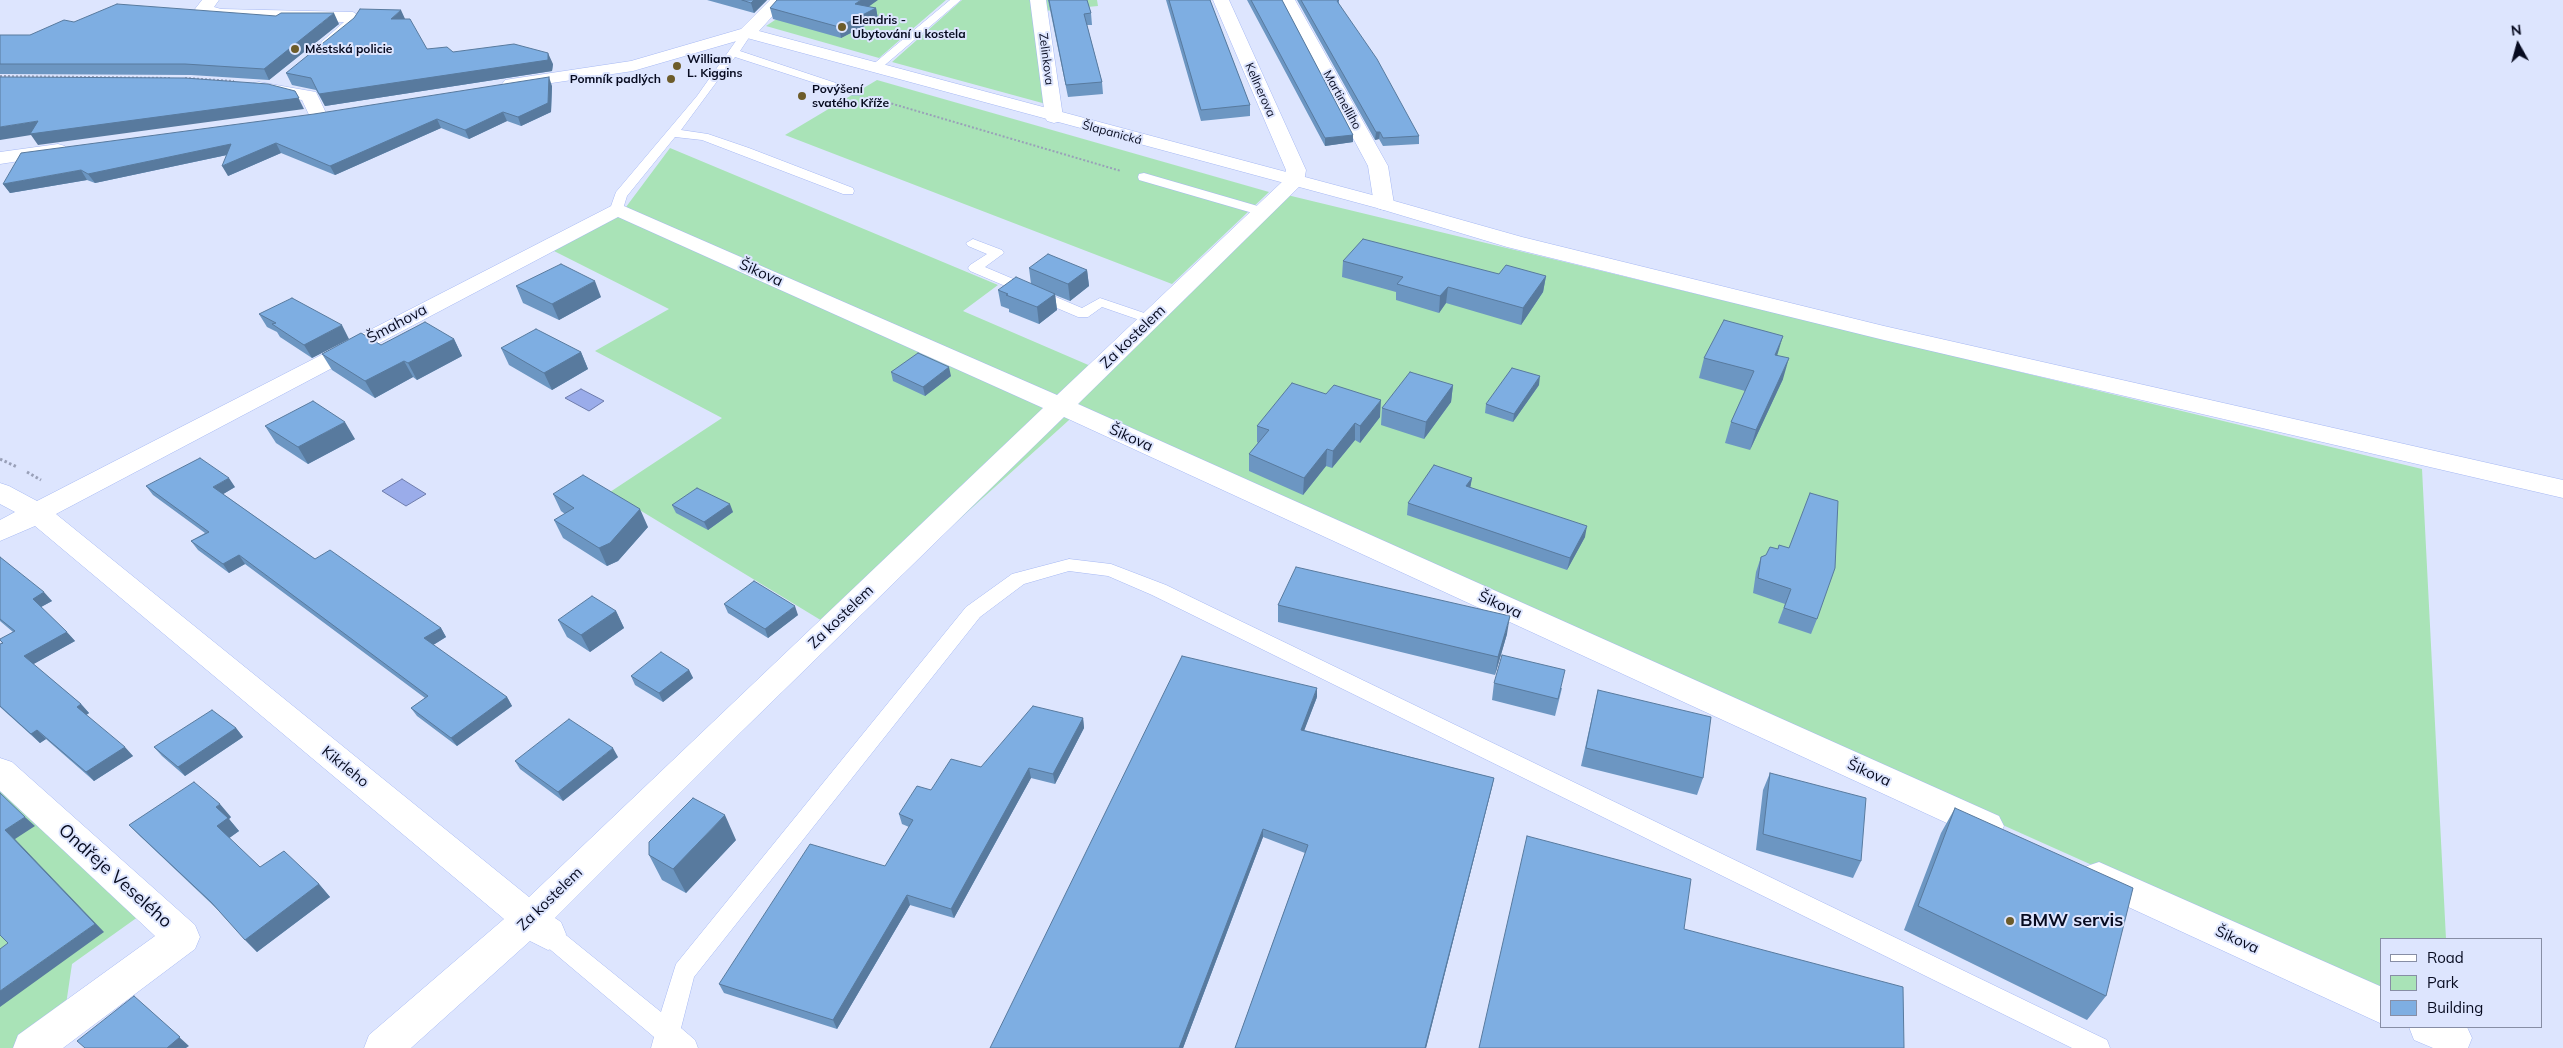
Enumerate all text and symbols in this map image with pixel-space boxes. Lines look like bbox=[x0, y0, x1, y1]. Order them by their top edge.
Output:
place label: Elendris - Ubytování u kostela bbox=[852, 13, 966, 41]
north arrow bbox=[2493, 20, 2543, 70]
marker: Elendris - Ubytování u kostela bbox=[836, 21, 848, 33]
text: N bbox=[2510, 21, 2523, 40]
street label: Zelinkova bbox=[1036, 32, 1056, 86]
place label: Městská policie bbox=[305, 42, 392, 56]
marker: Městská policie bbox=[289, 43, 301, 55]
place label: William L. Kiggins bbox=[687, 52, 743, 80]
marker: William L. Kiggins bbox=[671, 60, 683, 72]
street label: Kellnerova bbox=[1242, 61, 1278, 119]
street label: Martinelliho bbox=[1320, 68, 1364, 132]
place label: Pomník padlých bbox=[570, 72, 661, 86]
marker: Pomník padlých bbox=[665, 73, 677, 85]
place label: Povýšení svatého Kříže bbox=[812, 82, 889, 110]
marker: Povýšení svatého Kříže bbox=[796, 90, 808, 102]
street label: Šlapanická bbox=[1081, 118, 1143, 148]
street label: Šikova bbox=[736, 255, 786, 291]
street label: Šmahova bbox=[364, 301, 430, 347]
street label: Za kostelem bbox=[1097, 302, 1169, 372]
street label: Šikova bbox=[1106, 420, 1156, 456]
street label: Za kostelem bbox=[805, 582, 877, 652]
street label: Šikova bbox=[1475, 587, 1525, 623]
street label: Kikrleho bbox=[318, 743, 372, 791]
street label: Šikova bbox=[1844, 755, 1894, 791]
street label: Ondřeje Veselého bbox=[54, 819, 176, 933]
street label: Za kostelem bbox=[514, 864, 586, 934]
place label: BMW servis bbox=[2020, 910, 2123, 932]
marker: BMW servis bbox=[2004, 915, 2016, 927]
street label: Šikova bbox=[2212, 922, 2262, 958]
legend bbox=[2380, 938, 2543, 1028]
text: Road bbox=[2427, 948, 2464, 967]
text: Park bbox=[2427, 973, 2459, 992]
text: Building bbox=[2427, 998, 2483, 1017]

